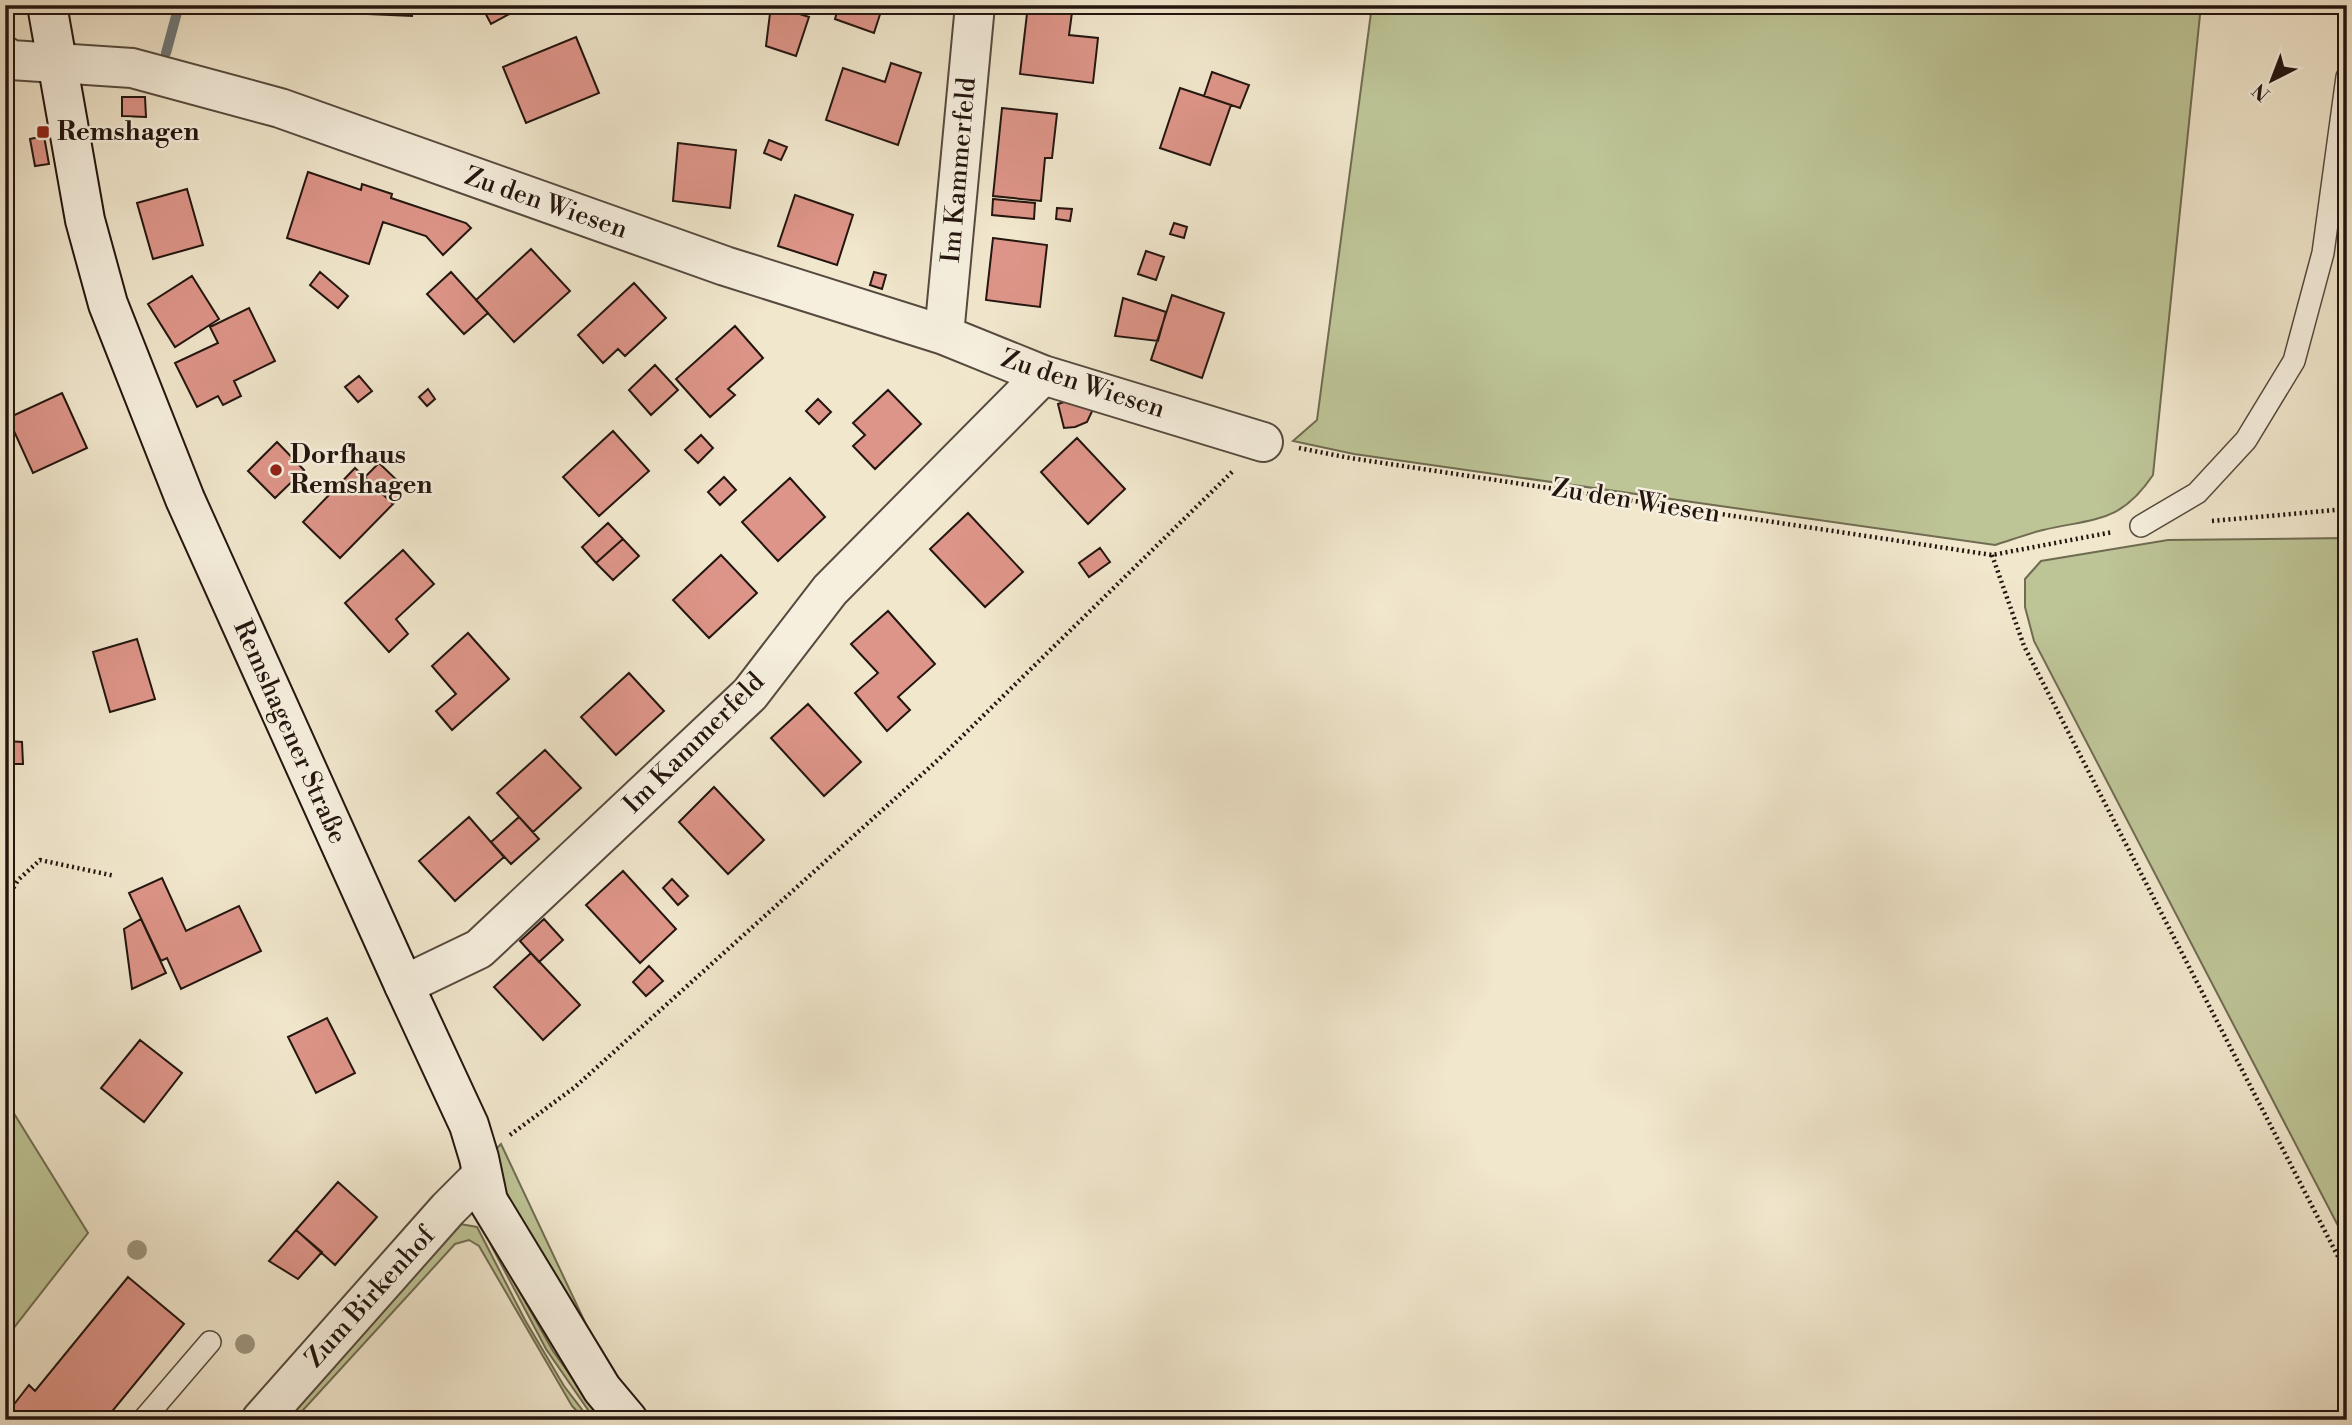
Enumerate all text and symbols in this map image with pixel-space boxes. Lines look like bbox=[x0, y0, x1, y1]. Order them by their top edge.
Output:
north arrow bbox=[2236, 46, 2306, 116]
street label: Im Kammerfeld bbox=[935, 76, 983, 264]
text: N bbox=[2248, 78, 2275, 106]
place label: Remshagen bbox=[57, 116, 199, 148]
marker: Remshagen bbox=[35, 124, 51, 140]
street label: Zu den Wiesen bbox=[460, 160, 632, 246]
street label: Zu den Wiesen bbox=[997, 342, 1169, 426]
place label: Dorfhaus Remshagen bbox=[290, 439, 432, 501]
marker: Dorfhaus Remshagen bbox=[268, 462, 284, 478]
street label: Zu den Wiesen bbox=[1549, 472, 1723, 530]
street label: Remshagener Straße bbox=[226, 615, 354, 849]
street label: Im Kammerfeld bbox=[617, 666, 771, 820]
street label: Zum Birkenhof bbox=[298, 1219, 443, 1374]

